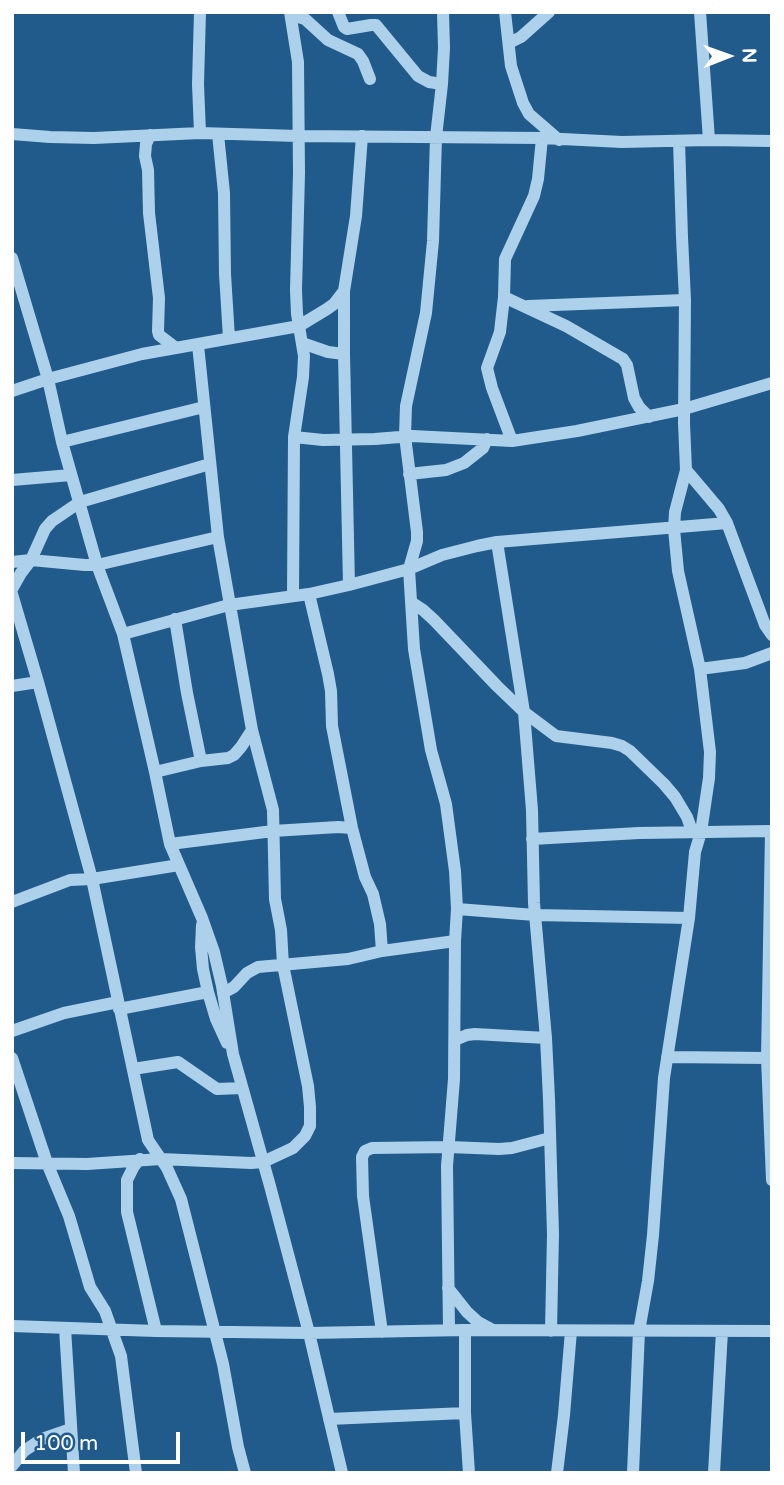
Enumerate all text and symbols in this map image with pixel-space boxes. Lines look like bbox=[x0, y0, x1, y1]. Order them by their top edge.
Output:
north arrow bbox=[693, 21, 763, 91]
text: N bbox=[738, 48, 760, 63]
scale bar bbox=[24, 1418, 184, 1462]
text: 100 m bbox=[34, 1431, 98, 1456]

